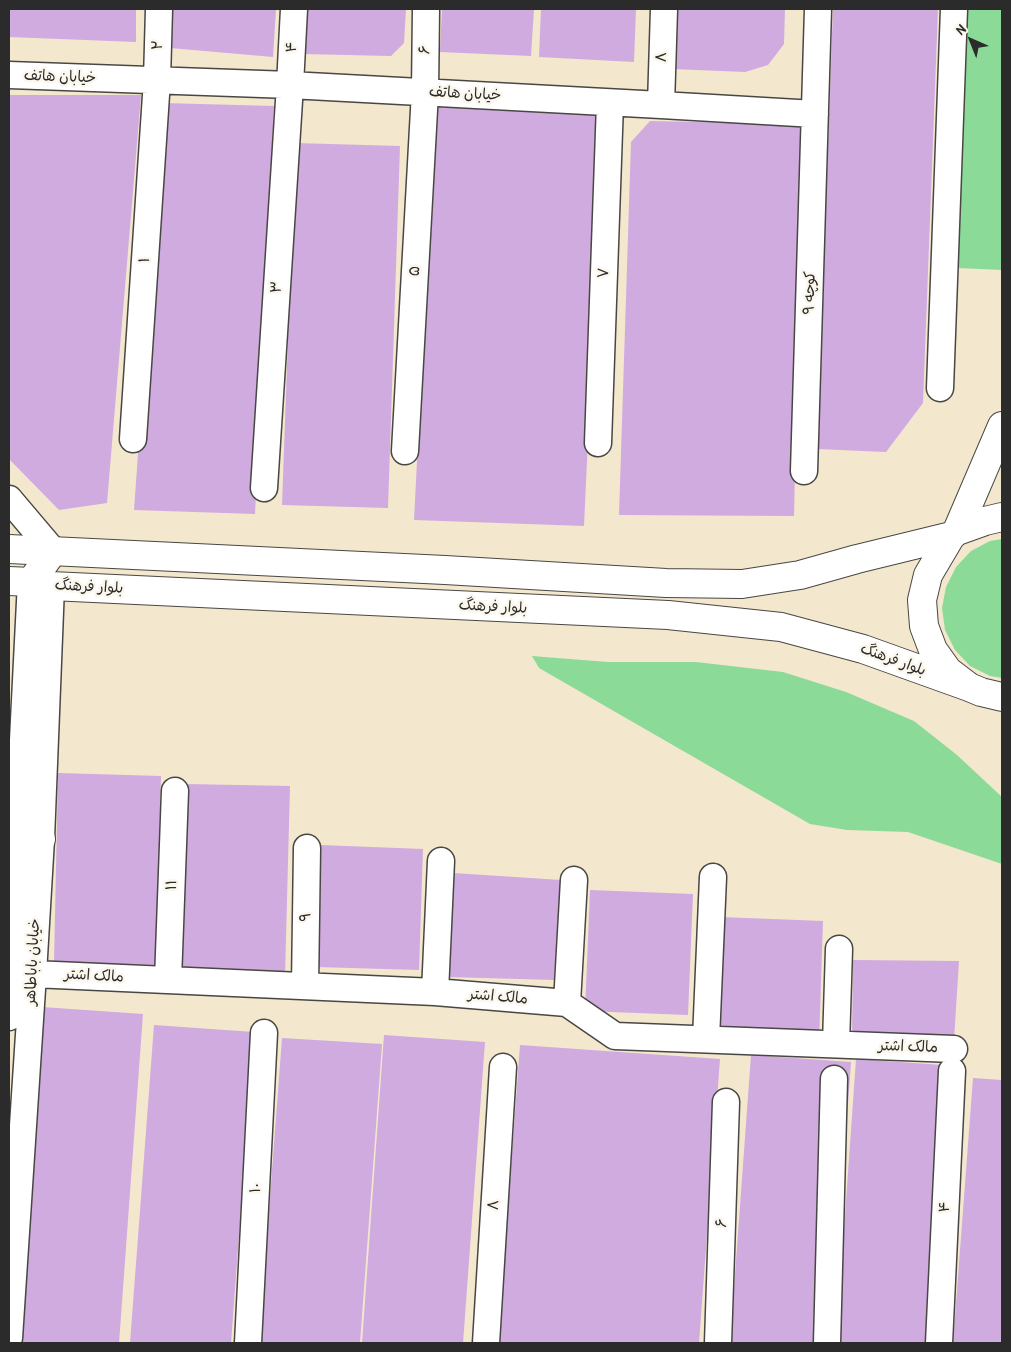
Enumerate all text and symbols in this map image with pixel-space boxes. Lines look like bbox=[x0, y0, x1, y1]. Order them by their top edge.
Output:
north arrow bbox=[946, 15, 996, 65]
text: N bbox=[951, 19, 970, 38]
street label: ۲ bbox=[149, 40, 167, 50]
street label: ۴ bbox=[283, 41, 301, 53]
street label: ۶ bbox=[416, 45, 434, 55]
street label: ۸ bbox=[653, 51, 671, 63]
street label: خیابان هاتف bbox=[24, 67, 96, 87]
street label: خیابان هاتف bbox=[428, 83, 502, 105]
street label: ۱ bbox=[136, 257, 154, 263]
street label: ۵ bbox=[406, 265, 424, 277]
street label: ۷ bbox=[595, 267, 613, 279]
street label: کوچه ۹ bbox=[800, 271, 820, 315]
street label: ۳ bbox=[268, 280, 286, 294]
street label: بلوار فرهنگ bbox=[54, 576, 124, 598]
street label: بلوار فرهنگ bbox=[458, 596, 528, 618]
street label: بلوار فرهنگ bbox=[858, 640, 928, 680]
street label: ۱۱ bbox=[163, 879, 181, 891]
street label: ۹ bbox=[297, 912, 315, 922]
street label: خیابان باباطاهر bbox=[22, 918, 44, 1006]
street label: مالک اشتر bbox=[64, 965, 124, 987]
street label: مالک اشتر bbox=[467, 985, 529, 1009]
street label: مالک اشتر bbox=[878, 1037, 938, 1057]
street label: ۱۰ bbox=[247, 1182, 265, 1194]
street label: ۸ bbox=[485, 1199, 503, 1211]
street label: ۴ bbox=[936, 1201, 954, 1213]
street label: ۶ bbox=[713, 1218, 731, 1228]

